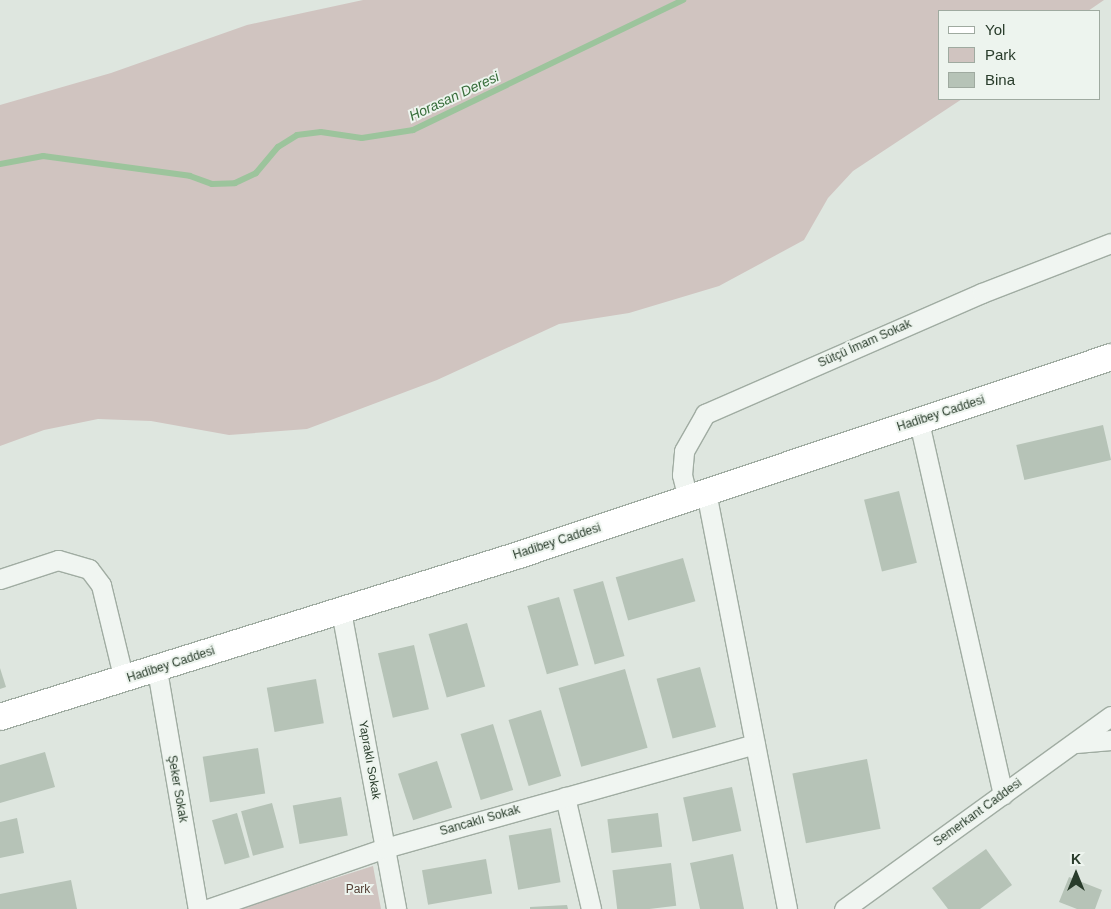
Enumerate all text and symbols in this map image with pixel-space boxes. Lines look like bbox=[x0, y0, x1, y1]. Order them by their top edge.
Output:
legend bbox=[938, 10, 1101, 100]
text: Yol bbox=[985, 21, 1005, 38]
text: Park bbox=[985, 46, 1016, 63]
water label: Horasan Deresi bbox=[406, 68, 502, 124]
text: Bina bbox=[985, 71, 1015, 88]
street label: Sütçü İmam Sokak bbox=[816, 317, 914, 371]
street label: Hadibey Caddesi bbox=[895, 393, 987, 435]
street label: Hadibey Caddesi bbox=[511, 521, 603, 563]
street label: Hadibey Caddesi bbox=[125, 644, 217, 686]
street label: Yapraklı Sokak bbox=[355, 719, 383, 801]
street label: Şeker Sokak bbox=[164, 754, 190, 824]
street label: Semerkant Caddesi bbox=[931, 776, 1025, 850]
street label: Sancaklı Sokak bbox=[438, 803, 522, 839]
north arrow bbox=[1051, 849, 1101, 899]
text: K bbox=[1071, 851, 1081, 867]
park label: Park bbox=[346, 883, 370, 897]

